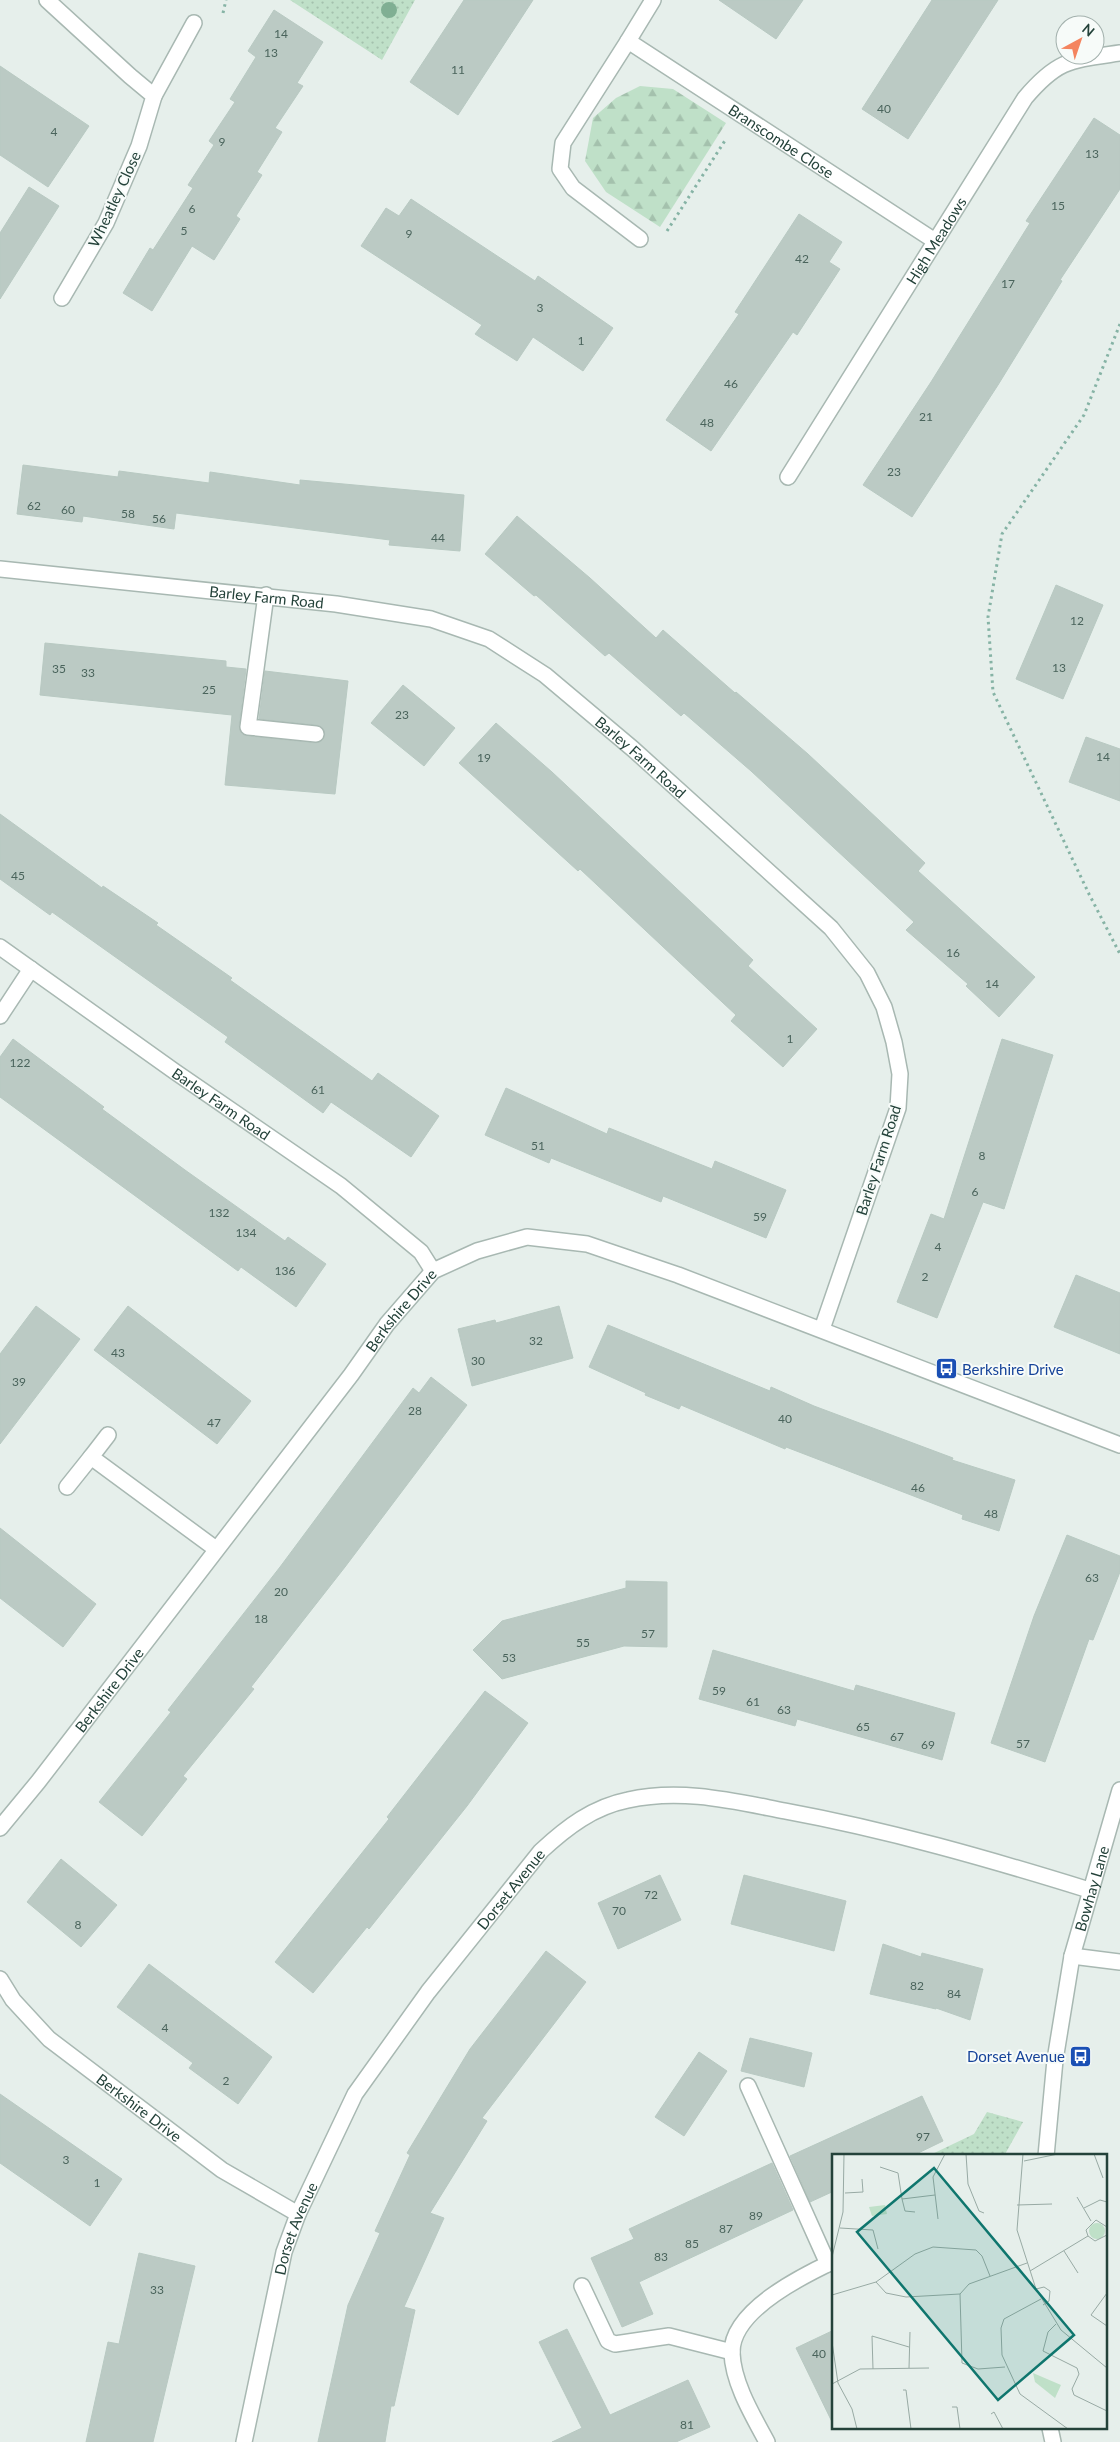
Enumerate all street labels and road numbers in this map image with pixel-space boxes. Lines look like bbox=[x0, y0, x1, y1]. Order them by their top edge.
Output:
street label: Branscombe Close bbox=[725, 100, 837, 182]
street label: Wheatley Close bbox=[84, 148, 144, 250]
street label: High Meadows bbox=[902, 194, 970, 287]
street label: Barley Farm Road bbox=[208, 582, 325, 612]
street label: Barley Farm Road bbox=[592, 712, 690, 802]
street label: Barley Farm Road bbox=[169, 1064, 274, 1144]
street label: Barley Farm Road bbox=[852, 1103, 904, 1217]
street label: Berkshire Drive bbox=[362, 1265, 440, 1355]
street label: Berkshire Drive bbox=[71, 1644, 147, 1736]
street label: Bowhay Lane bbox=[1071, 1844, 1112, 1933]
street label: Dorset Avenue bbox=[473, 1845, 548, 1933]
street label: Berkshire Drive bbox=[93, 2069, 185, 2145]
street label: Dorset Avenue bbox=[270, 2179, 321, 2277]

